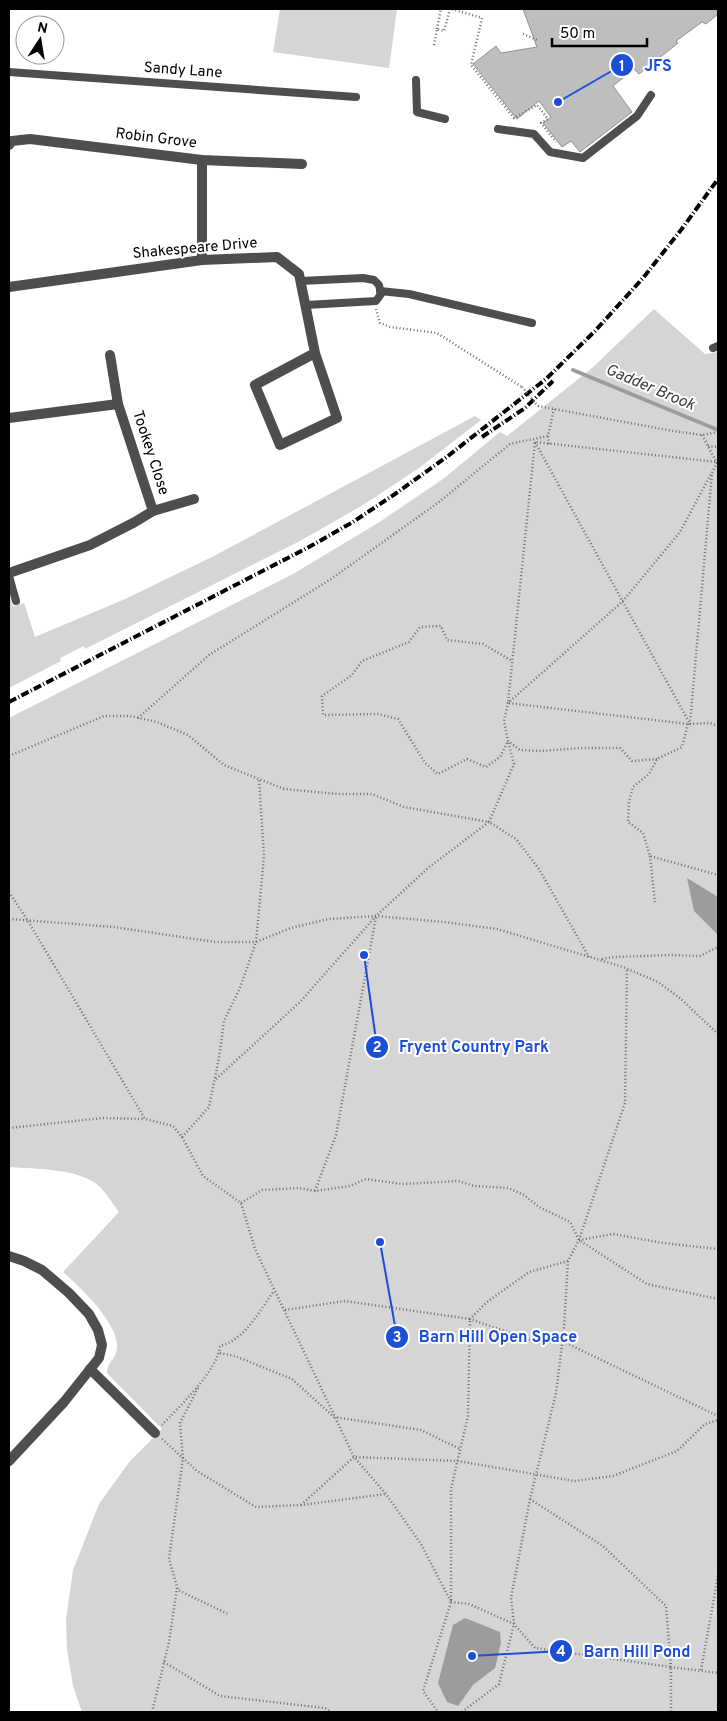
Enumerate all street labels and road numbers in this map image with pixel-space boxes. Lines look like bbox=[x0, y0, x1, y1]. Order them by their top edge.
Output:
street label: Sandy Lane bbox=[143, 59, 223, 83]
street label: Robin Grove bbox=[114, 125, 198, 153]
street label: Shakespeare Drive bbox=[132, 234, 258, 264]
street label: Tookey Close bbox=[127, 408, 173, 498]

